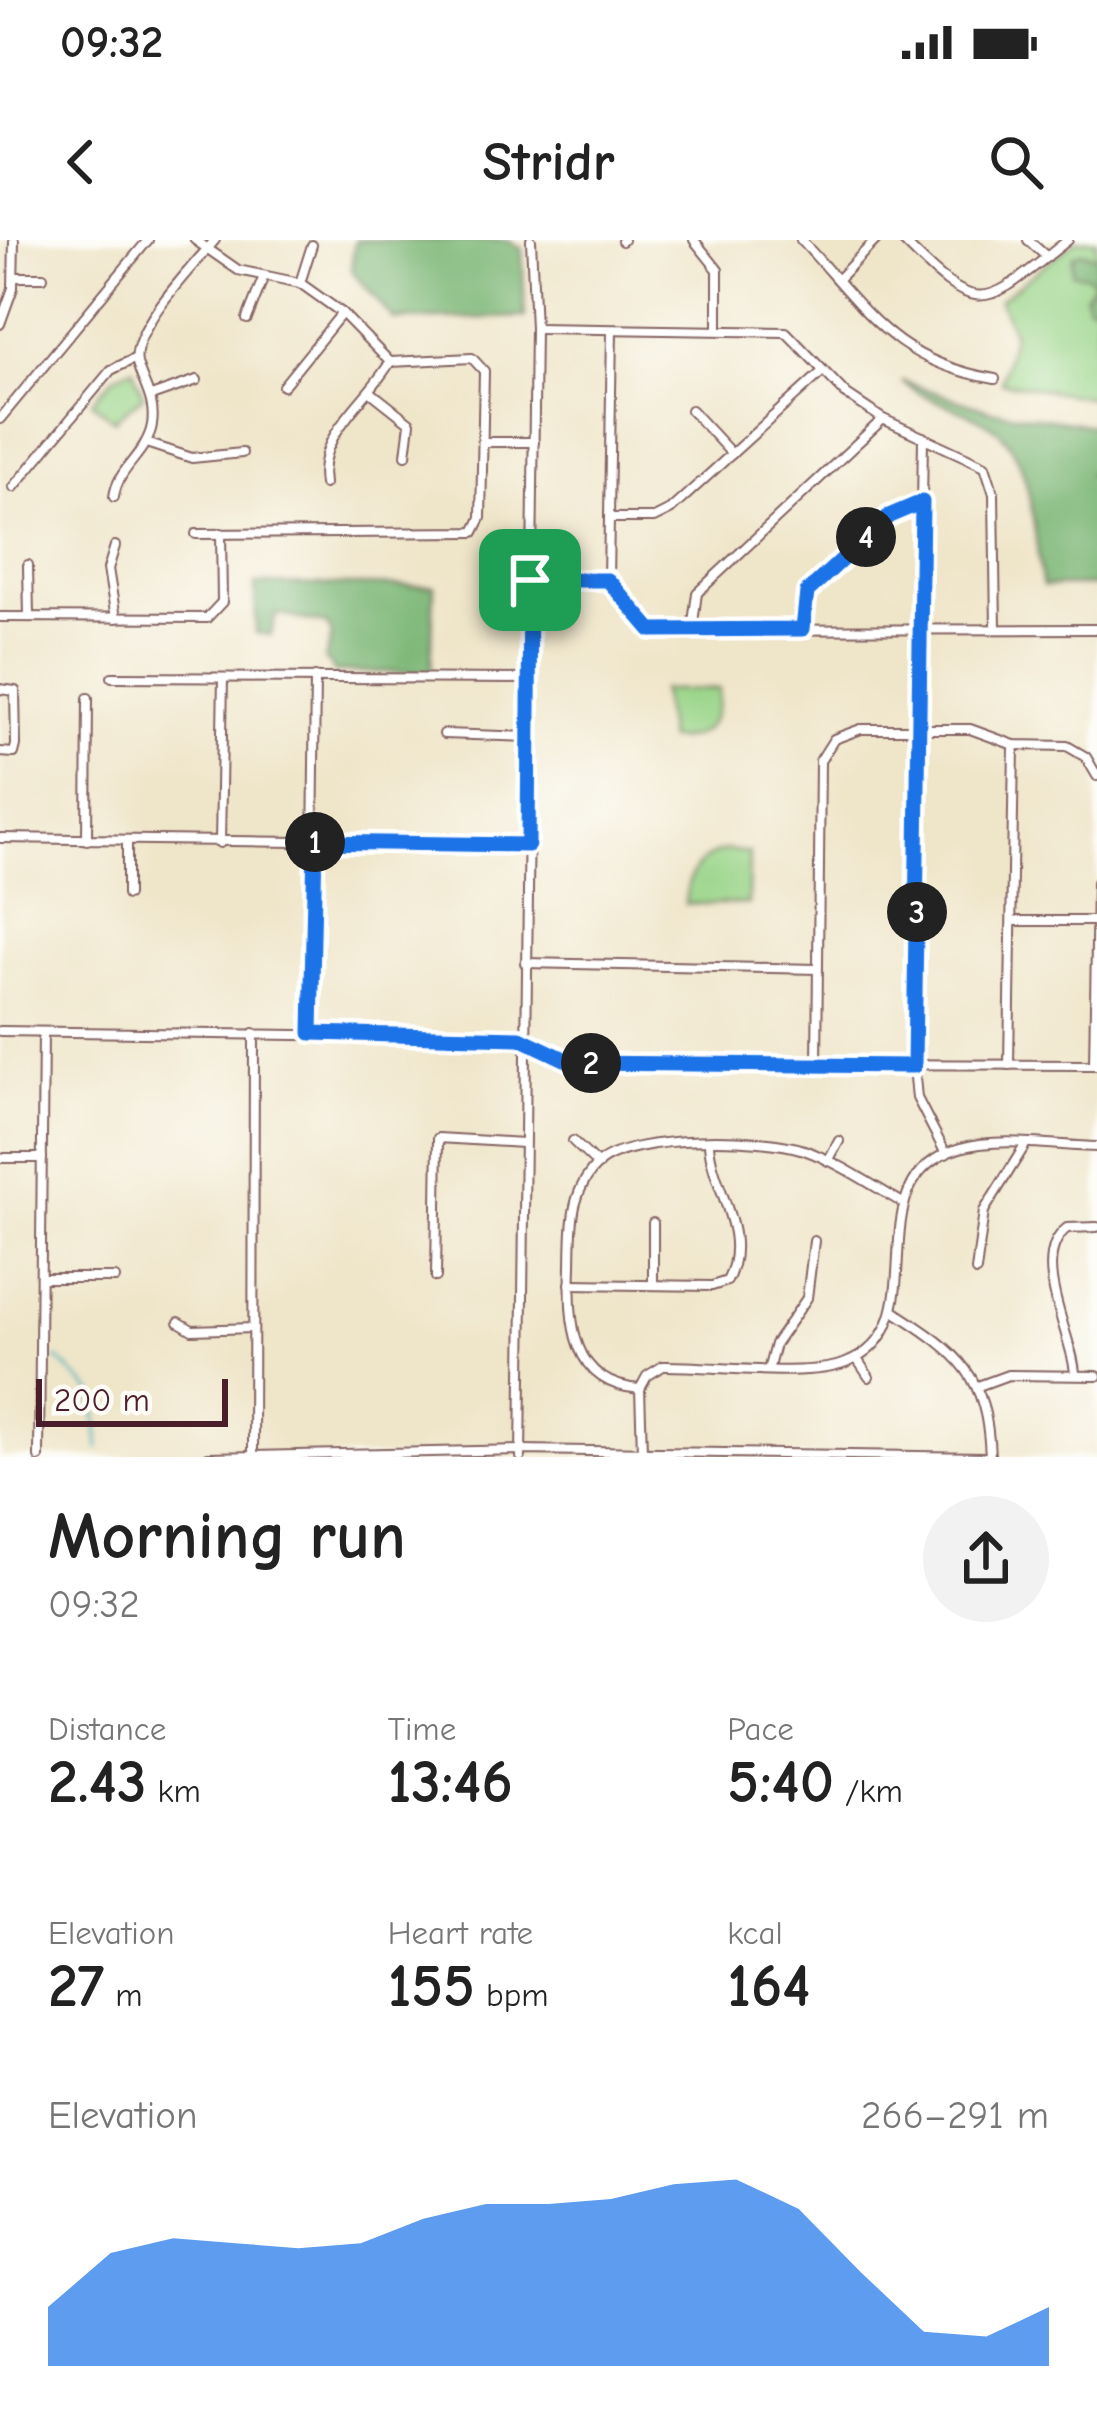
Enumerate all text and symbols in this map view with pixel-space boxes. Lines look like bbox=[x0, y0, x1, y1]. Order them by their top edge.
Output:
text: 09:32 bbox=[60, 16, 163, 68]
icon: back bbox=[48, 129, 114, 195]
icon: search bbox=[983, 129, 1049, 195]
text: Stridr bbox=[482, 131, 615, 194]
pin: 4 bbox=[836, 507, 896, 567]
text: 4 bbox=[858, 518, 874, 556]
pin bbox=[479, 529, 581, 631]
icon: arrive bbox=[497, 547, 563, 613]
pin: 1 bbox=[285, 812, 345, 872]
text: 1 bbox=[309, 823, 321, 861]
pin: 3 bbox=[887, 882, 947, 942]
text: 3 bbox=[909, 893, 925, 931]
pin: 2 bbox=[561, 1033, 621, 1093]
text: 2 bbox=[583, 1044, 599, 1082]
scale bar bbox=[36, 1373, 228, 1426]
text: 200 m bbox=[54, 1381, 150, 1419]
button: share bbox=[923, 1496, 1049, 1622]
text: Morning run bbox=[48, 1499, 406, 1575]
text: 09:32 bbox=[48, 1582, 140, 1627]
text: Distance bbox=[48, 1710, 166, 1748]
text: Time bbox=[388, 1710, 456, 1748]
text: Pace bbox=[727, 1710, 794, 1748]
text: 2.43 bbox=[48, 1748, 146, 1817]
text: 13:46 bbox=[388, 1748, 513, 1817]
text: 5:40 bbox=[727, 1748, 834, 1817]
text: km bbox=[146, 1772, 201, 1810]
text: /km bbox=[834, 1772, 903, 1810]
text: Elevation bbox=[48, 1914, 174, 1952]
text: Heart rate bbox=[388, 1914, 533, 1952]
text: kcal bbox=[727, 1914, 783, 1952]
text: 27 bbox=[48, 1952, 104, 2021]
text: 155 bbox=[388, 1952, 475, 2021]
text: 164 bbox=[727, 1952, 810, 2021]
text: m bbox=[104, 1976, 143, 2014]
text: bpm bbox=[475, 1976, 548, 2014]
text: Elevation bbox=[48, 2093, 197, 2138]
text: 266–291 m bbox=[861, 2093, 1049, 2138]

